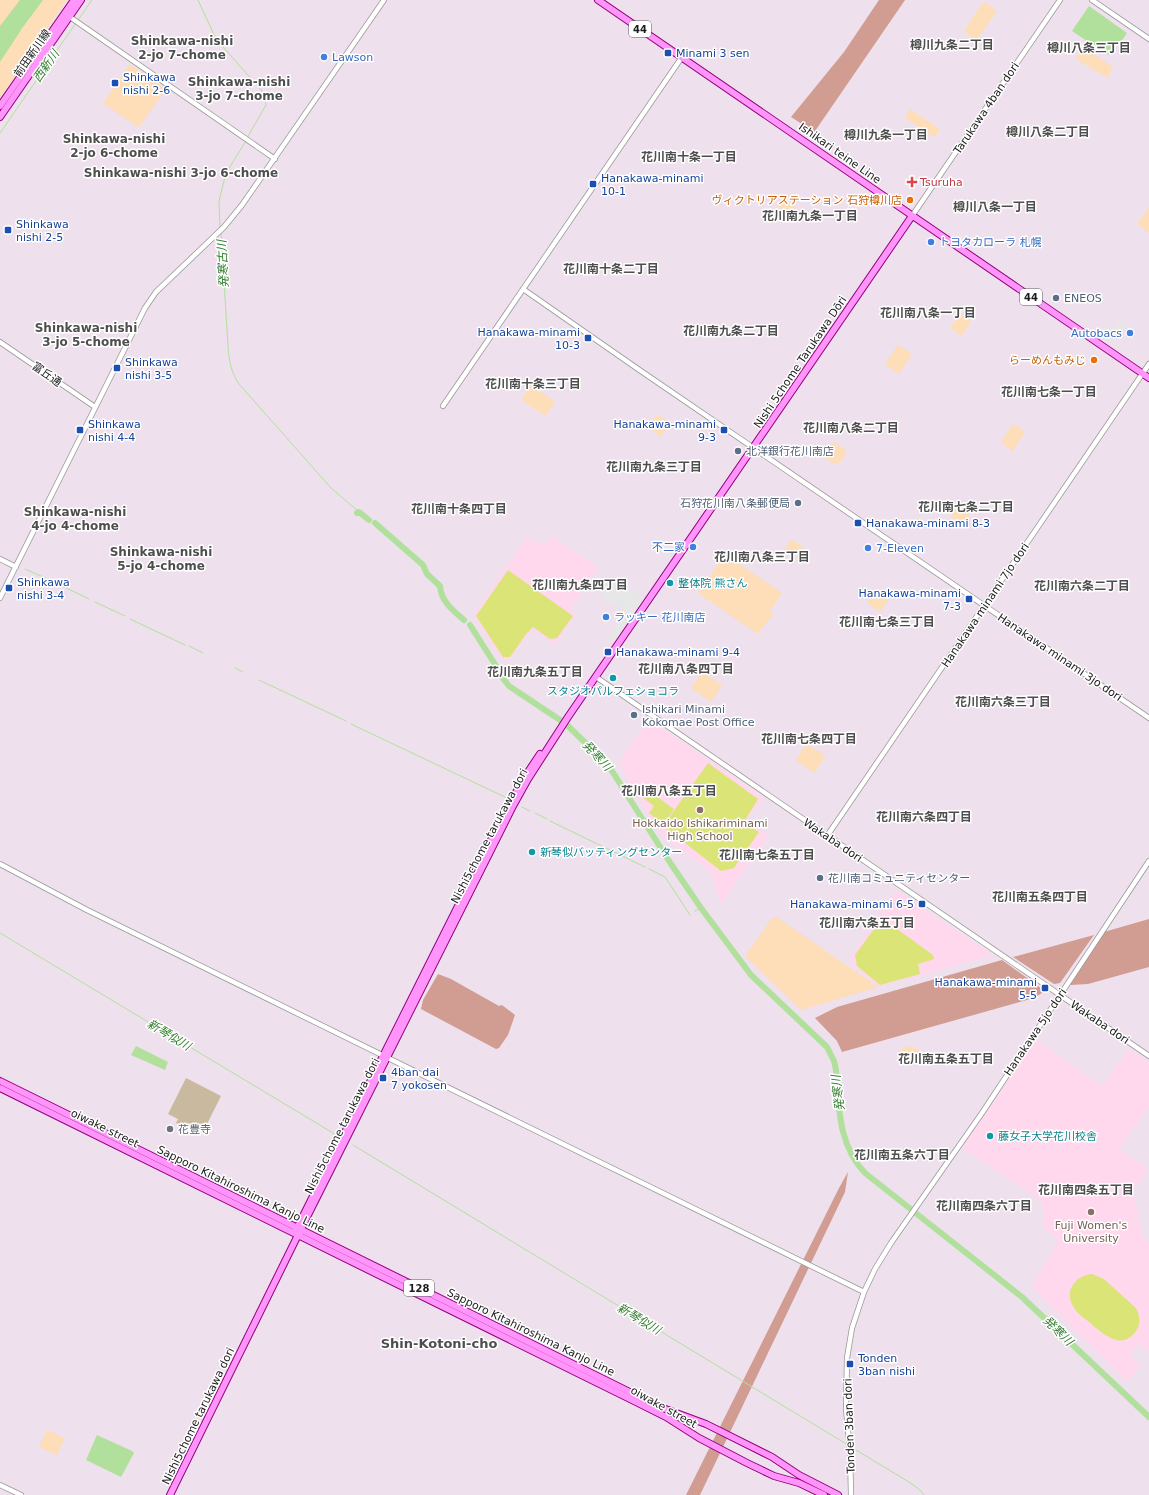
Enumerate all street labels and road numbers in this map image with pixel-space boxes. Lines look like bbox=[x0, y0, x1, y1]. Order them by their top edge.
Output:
road number: 44 bbox=[629, 21, 651, 37]
street label: 前田新川線 bbox=[11, 27, 54, 80]
street label: Tarukawa 4ban dori bbox=[950, 60, 1022, 157]
street label: Ishikari teine Line bbox=[796, 120, 883, 187]
road number: 44 bbox=[1020, 289, 1042, 305]
street label: Nishi 5chome Tarukawa Dōri bbox=[751, 294, 850, 431]
street label: 富丘通 bbox=[29, 360, 64, 389]
street label: Hanakawa minami 7jo dori bbox=[939, 541, 1032, 670]
street label: Hanakawa minami 3jo dori bbox=[995, 611, 1124, 704]
street label: Nishi5chome tarukawa dori bbox=[448, 767, 531, 906]
street label: Wakaba dori bbox=[801, 816, 865, 865]
street label: Hanakawa 5jo dori bbox=[1001, 986, 1069, 1078]
street label: Wakaba dori bbox=[1068, 998, 1132, 1047]
street label: Nishi5chome tarukawa dori bbox=[302, 1056, 382, 1196]
street label: oiwake street bbox=[69, 1106, 141, 1151]
street label: Sapporo Kitahiroshima Kanjo Line bbox=[155, 1143, 327, 1236]
road number: 128 bbox=[404, 1280, 434, 1296]
street label: Sapporo Kitahiroshima Kanjo Line bbox=[445, 1286, 617, 1379]
street label: Nishi5chome tarukawa dori bbox=[160, 1346, 237, 1487]
street label: Tonden 3ban dori bbox=[841, 1378, 858, 1475]
street label: oiwake street bbox=[628, 1384, 700, 1431]

